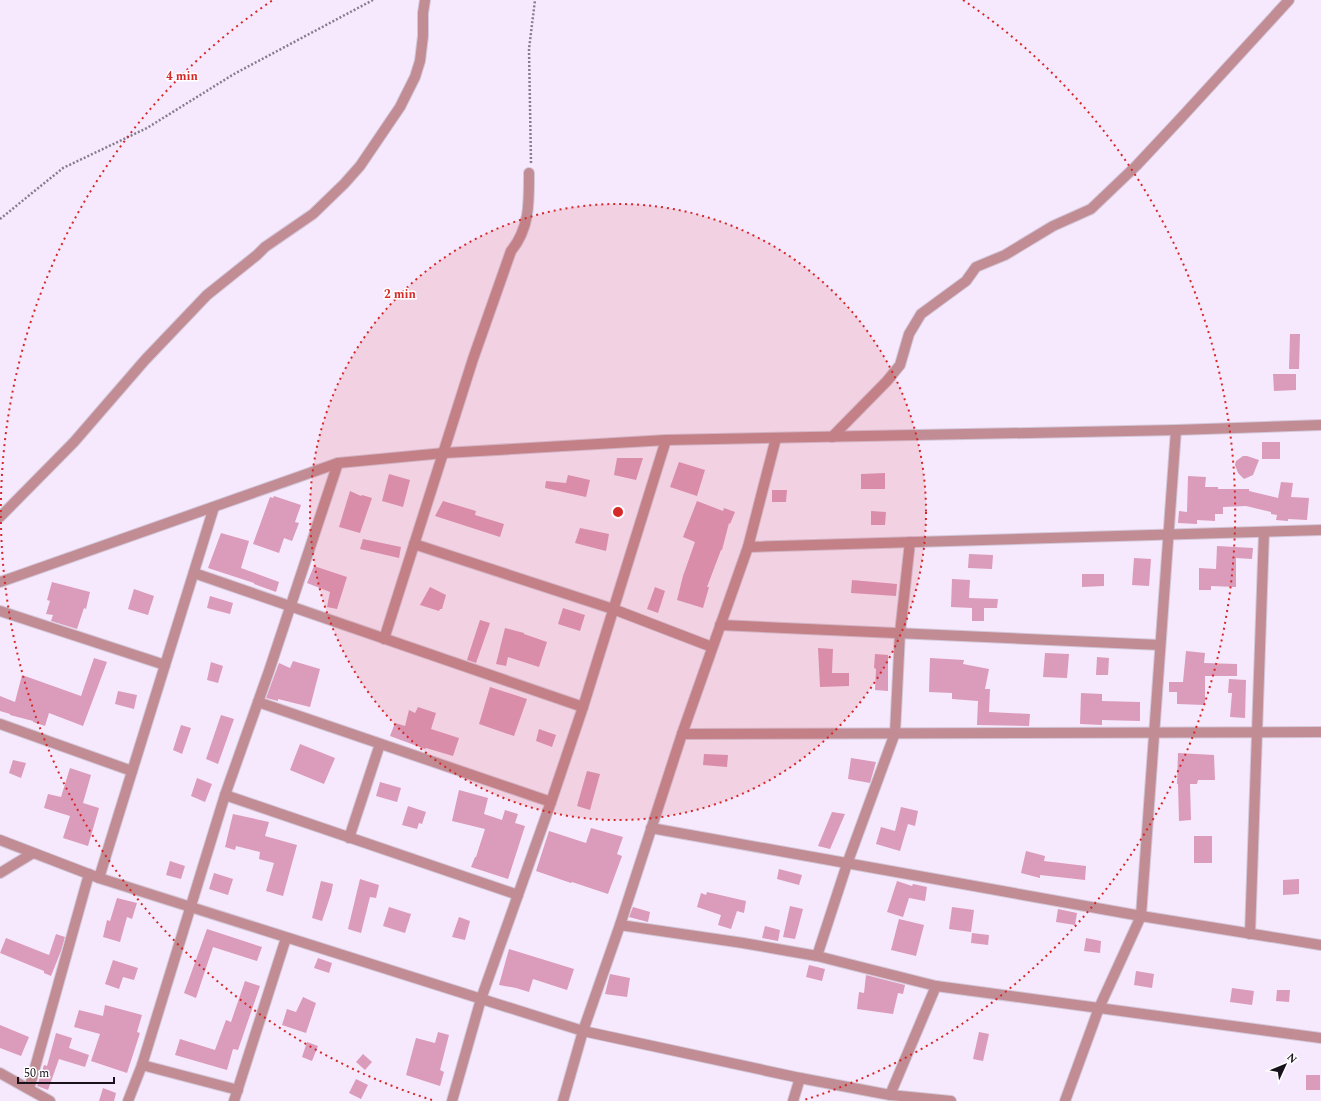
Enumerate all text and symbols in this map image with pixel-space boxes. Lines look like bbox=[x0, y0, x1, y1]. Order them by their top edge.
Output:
text: 4 min bbox=[166, 67, 199, 86]
text: 2 min bbox=[384, 285, 417, 304]
centre of rings bbox=[611, 505, 625, 519]
north arrow bbox=[1265, 1045, 1305, 1085]
text: N bbox=[1283, 1049, 1301, 1068]
scale bar bbox=[18, 1059, 114, 1085]
text: 50 m bbox=[24, 1064, 49, 1083]

